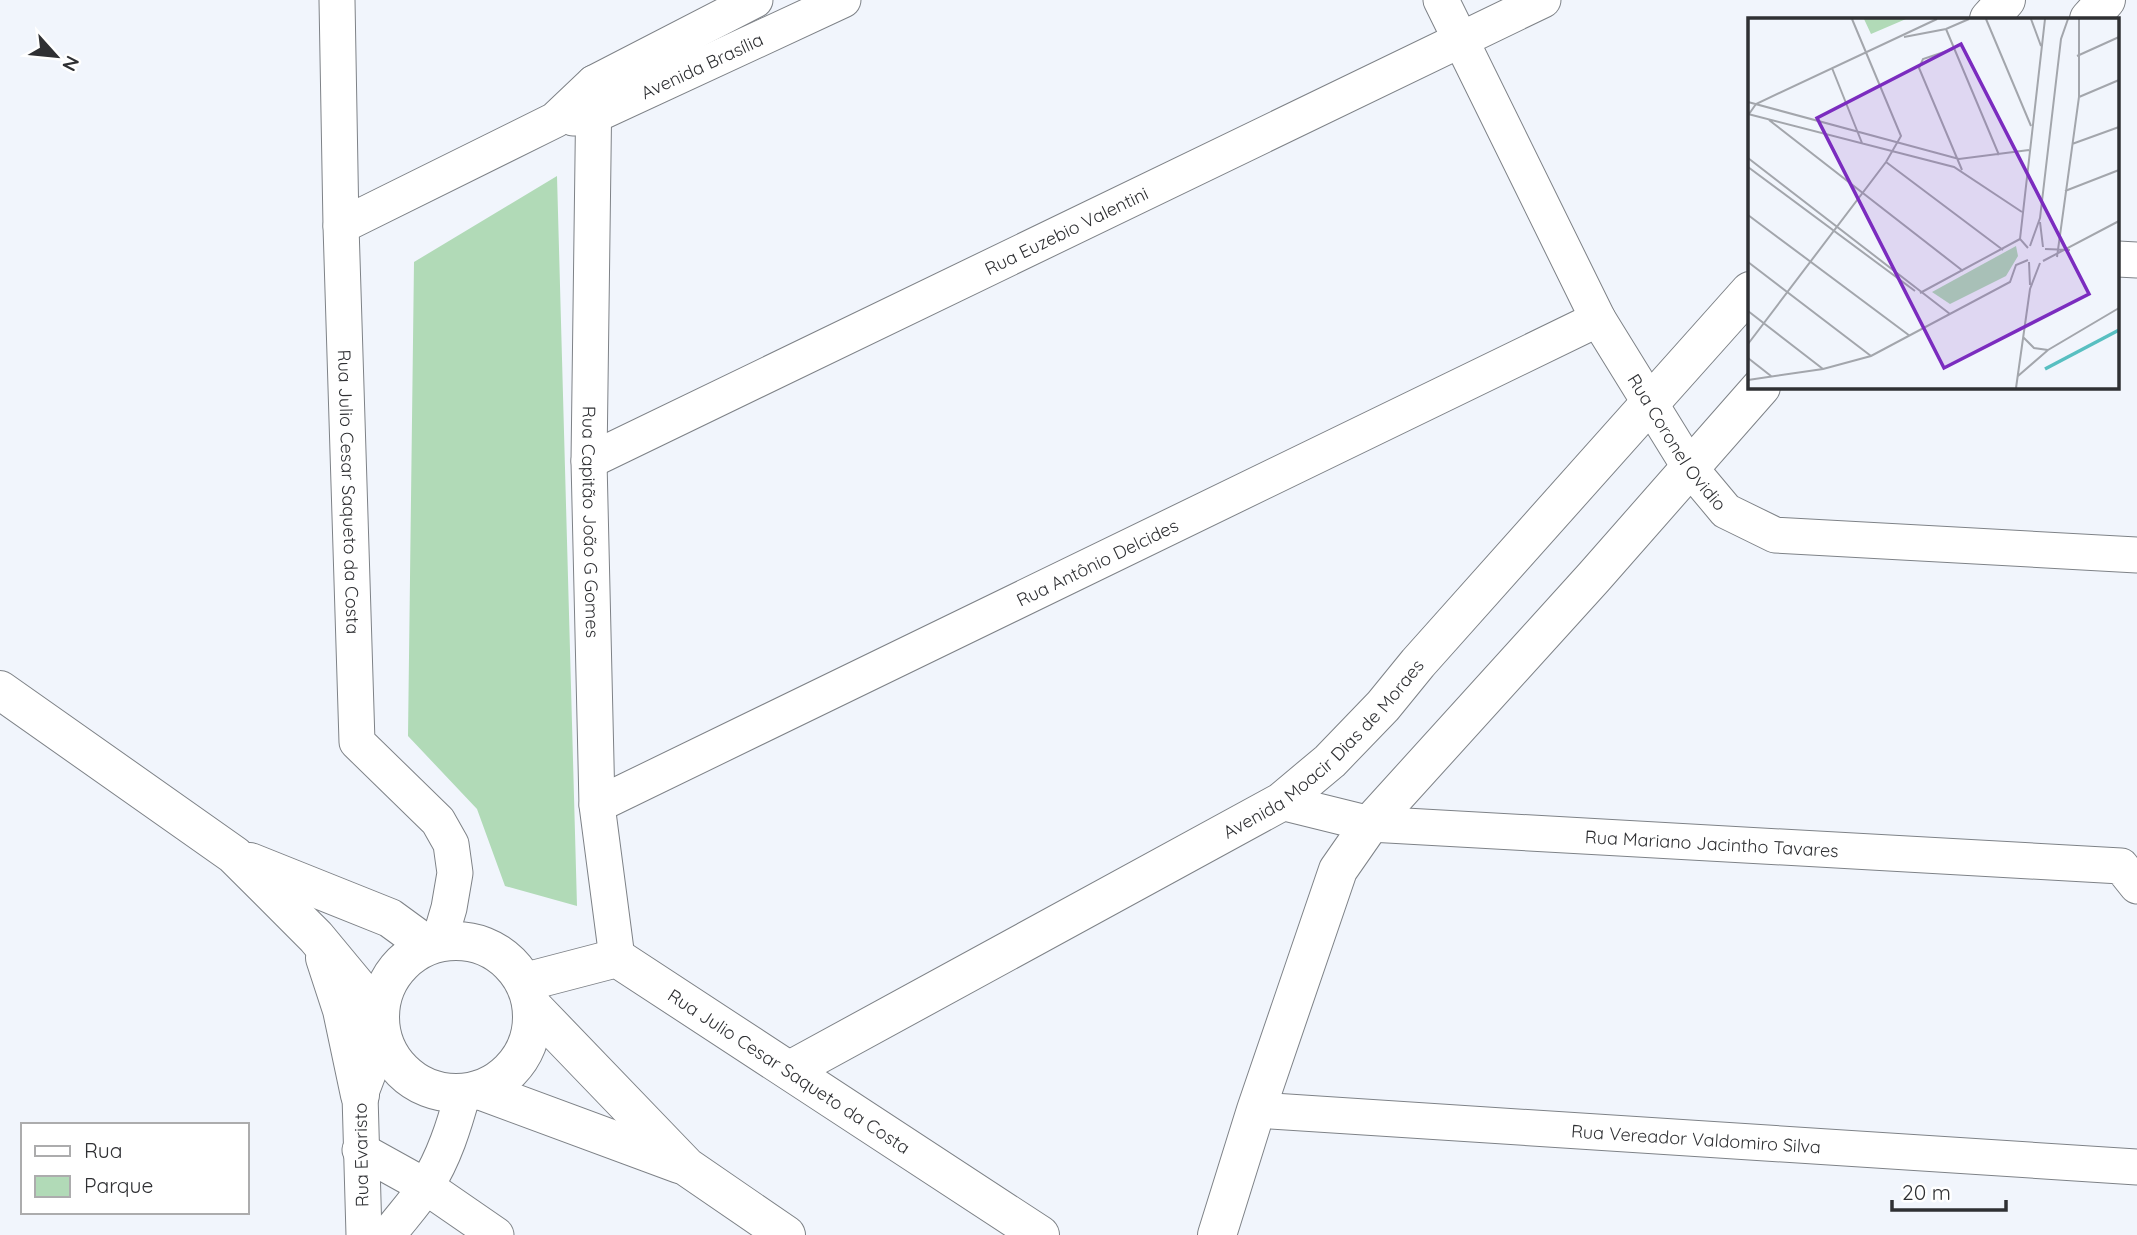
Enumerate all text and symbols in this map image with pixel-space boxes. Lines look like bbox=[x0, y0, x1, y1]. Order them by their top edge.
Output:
inset map bbox=[1748, 18, 2120, 388]
north arrow bbox=[21, 21, 91, 91]
street label: Avenida Brasília bbox=[637, 27, 767, 104]
text: N bbox=[57, 52, 85, 75]
street label: Rua Euzebio Valentini bbox=[981, 181, 1152, 280]
street label: Rua Julio Cesar Saqueto da Costa bbox=[333, 349, 365, 634]
street label: Rua Coronel Ovidio bbox=[1623, 369, 1732, 515]
street label: Rua Capitão João G Gomes bbox=[577, 406, 605, 638]
street label: Rua Antônio Delcides bbox=[1013, 513, 1182, 611]
street label: Avenida Moacir Dias de Moraes bbox=[1219, 654, 1428, 843]
street label: Rua Mariano Jacintho Tavares bbox=[1584, 825, 1839, 862]
street label: Rua Julio Cesar Saqueto da Costa bbox=[664, 983, 915, 1158]
street label: Rua Evaristo bbox=[349, 1103, 373, 1207]
street label: Rua Vereador Valdomiro Silva bbox=[1570, 1119, 1822, 1158]
legend bbox=[21, 1123, 248, 1214]
text: Rua bbox=[84, 1137, 123, 1163]
scale bar bbox=[1892, 1168, 2006, 1212]
text: Parque bbox=[84, 1172, 153, 1198]
text: 20 m bbox=[1902, 1179, 1951, 1205]

